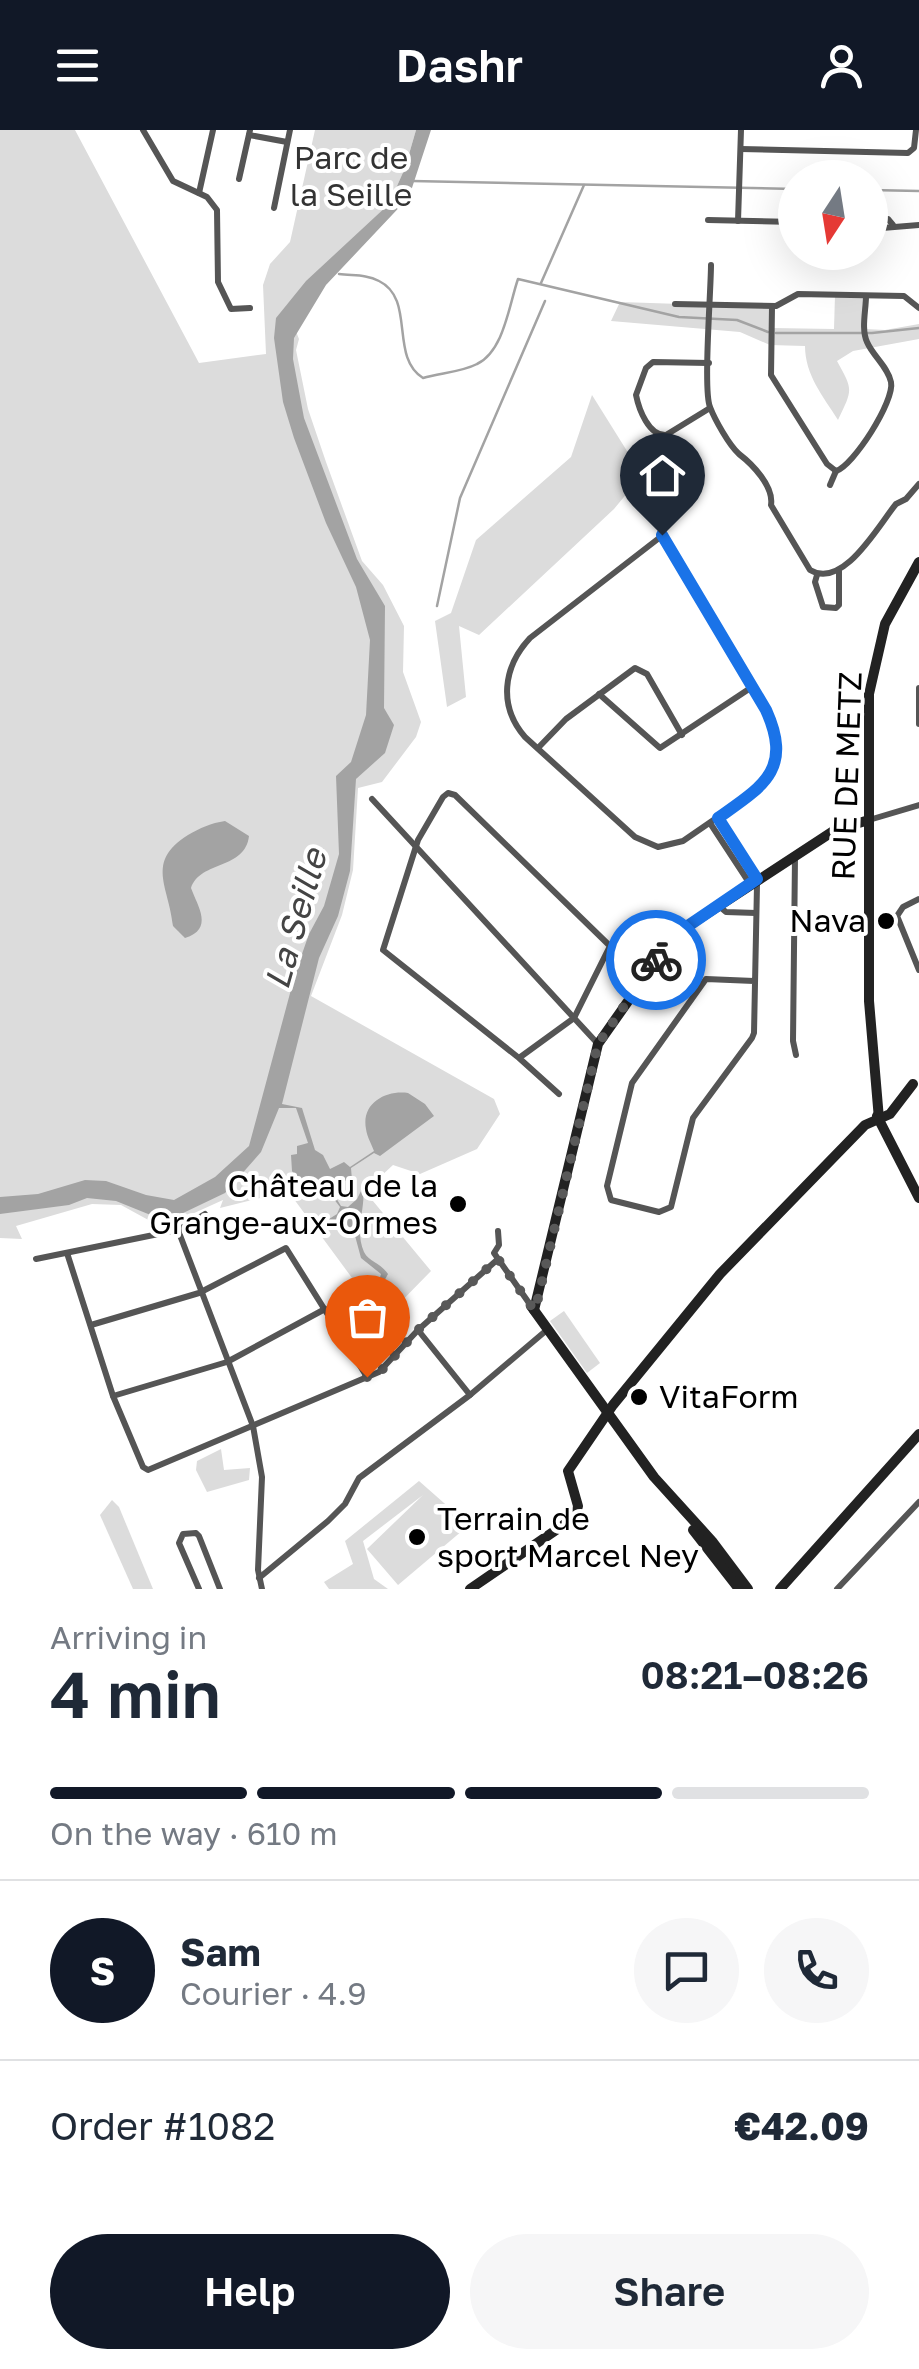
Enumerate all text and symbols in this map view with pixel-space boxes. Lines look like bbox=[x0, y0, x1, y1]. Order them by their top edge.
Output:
icon: menu bbox=[50, 38, 105, 93]
text: Dashr bbox=[396, 38, 523, 92]
icon: person bbox=[814, 38, 869, 93]
park label: Parc de la Seille bbox=[290, 138, 412, 213]
north arrow bbox=[778, 160, 888, 270]
map controls bbox=[778, 160, 888, 270]
pin bbox=[620, 433, 705, 536]
icon: home bbox=[635, 448, 690, 503]
street label: RUE DE METZ bbox=[823, 671, 869, 881]
water label: La Seille bbox=[255, 841, 336, 993]
place label: Nava bbox=[789, 901, 866, 939]
courier bbox=[606, 910, 706, 1010]
marker: Nava bbox=[875, 910, 897, 932]
icon: bike bbox=[629, 933, 684, 988]
place label: Château de la Grange-aux-Ormes bbox=[149, 1166, 438, 1241]
marker: Château de la Grange-aux-Ormes bbox=[447, 1193, 469, 1215]
pin bbox=[325, 1275, 410, 1378]
icon: bag bbox=[340, 1290, 395, 1345]
place label: VitaForm bbox=[659, 1377, 799, 1415]
marker: VitaForm bbox=[628, 1386, 650, 1408]
place label: Terrain de sport Marcel Ney bbox=[437, 1499, 699, 1574]
marker: Terrain de sport Marcel Ney bbox=[406, 1526, 428, 1548]
text: Arriving in bbox=[50, 1618, 207, 1656]
text: 08:21–08:26 bbox=[641, 1652, 869, 1697]
text: 4 min bbox=[50, 1654, 221, 1732]
text: On the way · 610 m bbox=[50, 1814, 338, 1852]
button: chat bbox=[634, 1918, 739, 2023]
button: phone bbox=[764, 1918, 869, 2023]
text: Sam bbox=[180, 1929, 261, 1974]
text: S bbox=[90, 1948, 115, 1993]
text: Courier · 4.9 bbox=[180, 1974, 367, 2012]
text: Order #1082 bbox=[50, 2103, 275, 2148]
text: €42.09 bbox=[734, 2103, 869, 2148]
button: Help bbox=[50, 2234, 450, 2349]
button: Share bbox=[470, 2234, 869, 2349]

